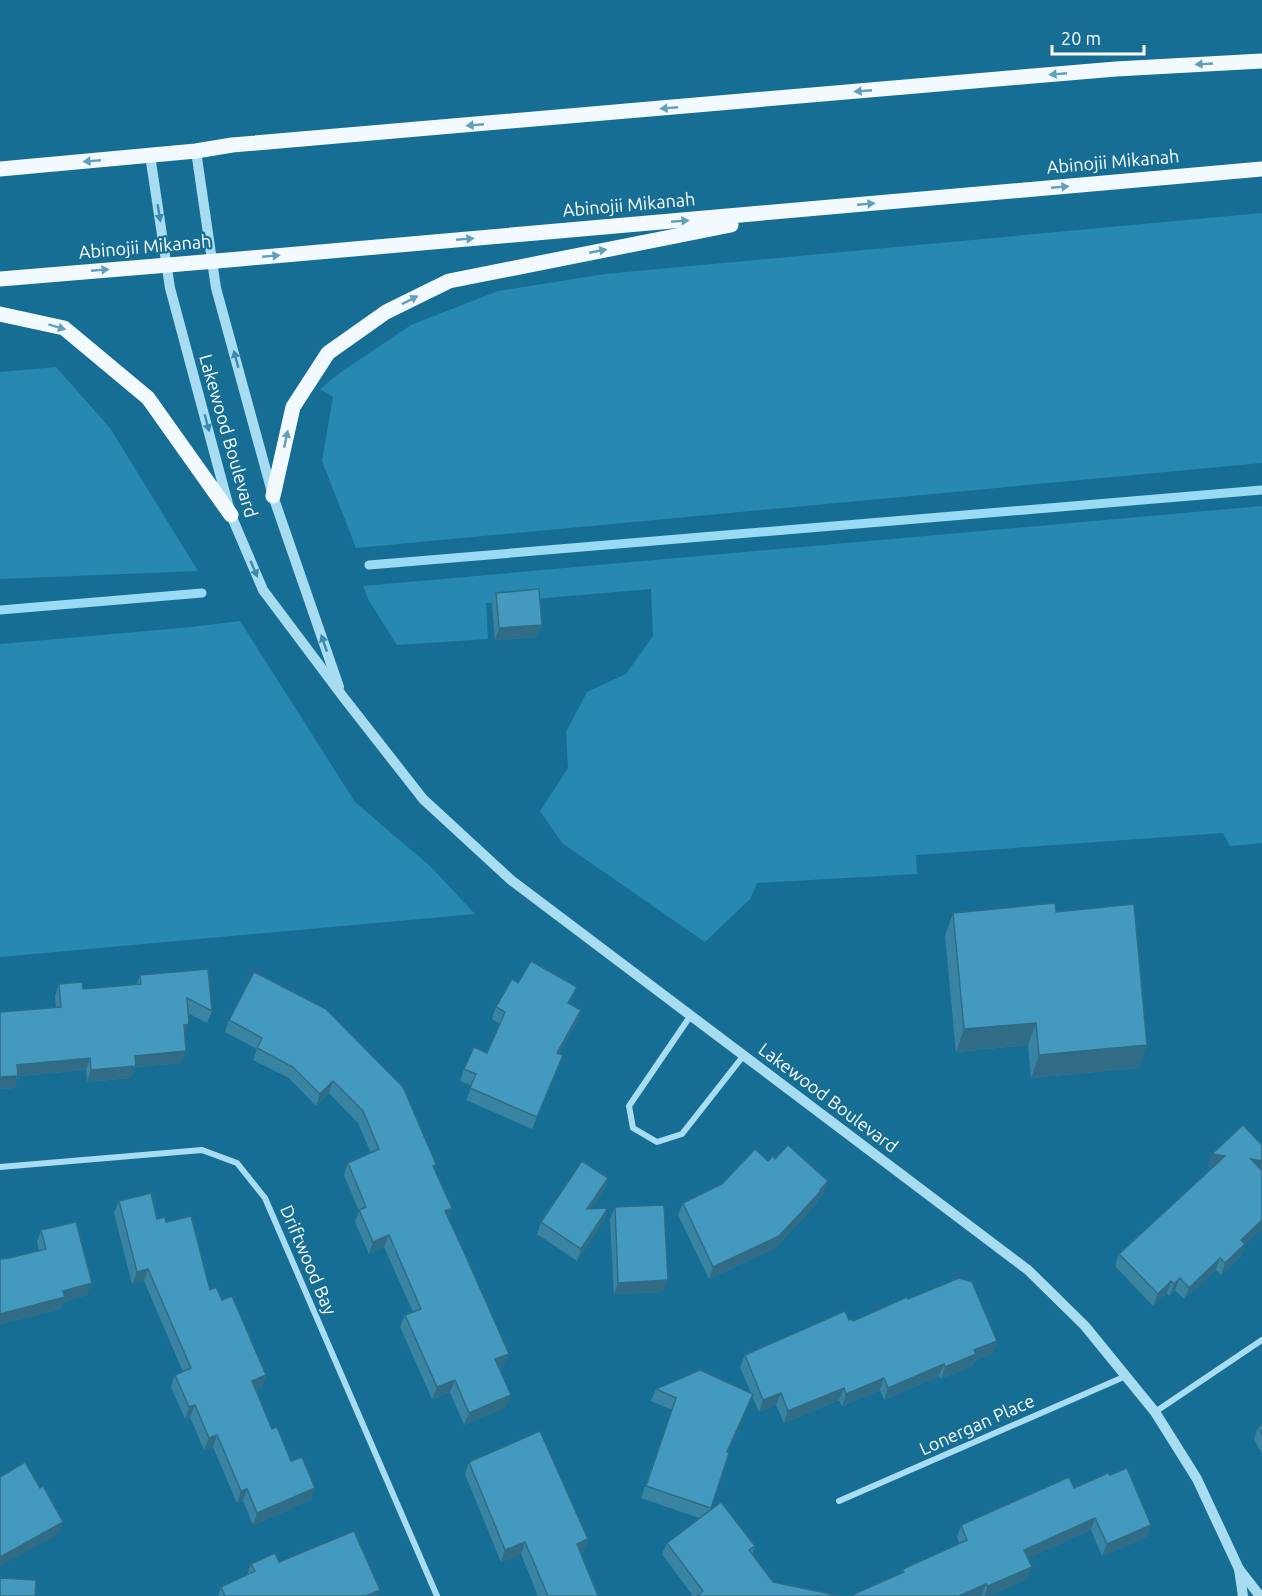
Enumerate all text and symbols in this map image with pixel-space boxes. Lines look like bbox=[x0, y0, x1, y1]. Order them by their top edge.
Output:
scale bar bbox=[1052, 18, 1144, 56]
text: 20 m bbox=[1061, 28, 1101, 48]
one-way arrow bbox=[1194, 60, 1213, 69]
one-way arrow bbox=[1048, 69, 1067, 79]
one-way arrow bbox=[854, 86, 873, 96]
one-way arrow bbox=[660, 103, 679, 113]
one-way arrow bbox=[465, 120, 484, 130]
street label: Abinojii Mikanah bbox=[1046, 145, 1180, 177]
one-way arrow bbox=[82, 156, 101, 165]
one-way arrow bbox=[1051, 182, 1070, 192]
street label: Abinojii Mikanah bbox=[562, 188, 696, 220]
one-way arrow bbox=[857, 199, 876, 209]
one-way arrow bbox=[154, 204, 163, 223]
one-way arrow bbox=[671, 216, 690, 225]
street label: Abinojii Mikanah bbox=[78, 230, 212, 262]
one-way arrow bbox=[455, 234, 474, 244]
one-way arrow bbox=[588, 246, 607, 255]
one-way arrow bbox=[261, 251, 280, 261]
one-way arrow bbox=[91, 265, 110, 275]
one-way arrow bbox=[401, 296, 419, 306]
one-way arrow bbox=[48, 323, 66, 332]
one-way arrow bbox=[230, 350, 240, 368]
street label: Lakewood Boulevard bbox=[196, 352, 262, 520]
one-way arrow bbox=[202, 414, 212, 432]
one-way arrow bbox=[281, 430, 291, 449]
one-way arrow bbox=[249, 560, 259, 578]
one-way arrow bbox=[319, 634, 329, 652]
street label: Lakewood Boulevard bbox=[755, 1038, 902, 1156]
street label: Driftwood Bay bbox=[277, 1202, 341, 1318]
street label: Lonergan Place bbox=[916, 1390, 1037, 1458]

